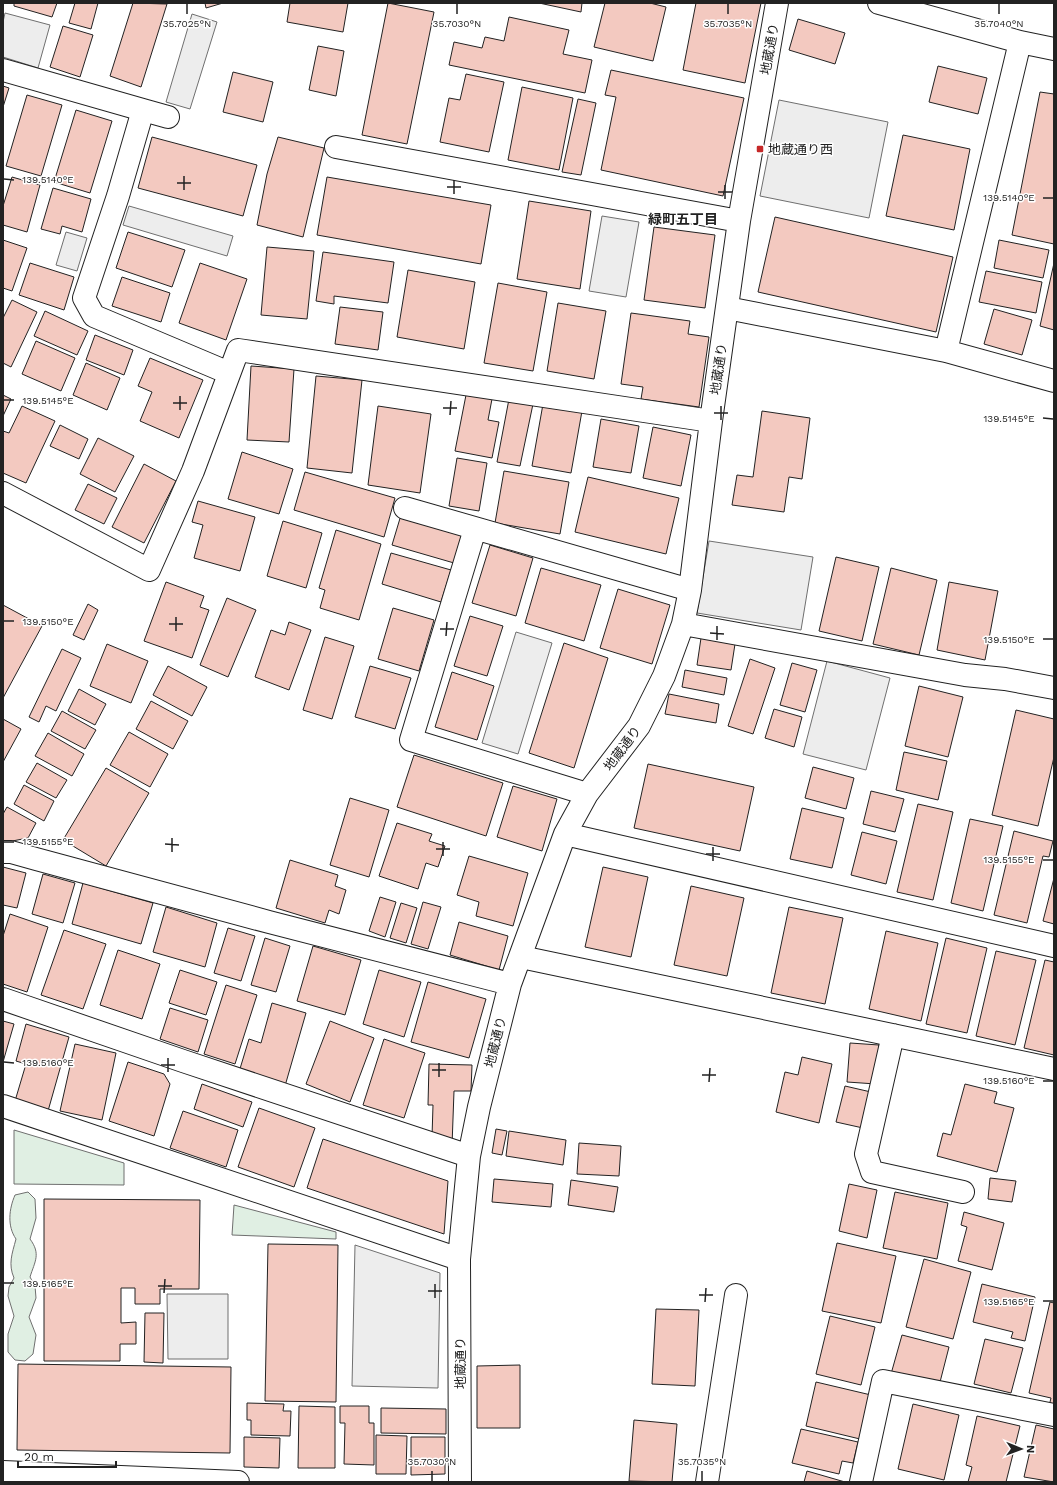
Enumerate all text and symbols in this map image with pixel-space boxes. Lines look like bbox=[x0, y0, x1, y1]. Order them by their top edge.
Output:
text: 35.7025°N bbox=[163, 18, 211, 29]
text: 35.7030°N bbox=[433, 18, 481, 29]
text: 35.7035°N bbox=[704, 18, 752, 29]
text: 35.7040°N bbox=[974, 18, 1024, 29]
street label: 地蔵通り bbox=[758, 22, 781, 76]
place label: 地蔵通り西 bbox=[768, 142, 833, 157]
marker: 地蔵通り西 bbox=[755, 144, 765, 154]
text: 139.5140°E bbox=[22, 174, 74, 185]
text: 139.5140°E bbox=[983, 192, 1035, 203]
district label: 緑町五丁目 bbox=[648, 211, 718, 227]
street label: 地蔵通り bbox=[707, 342, 730, 396]
text: 139.5145°E bbox=[22, 395, 74, 406]
text: 139.5145°E bbox=[983, 413, 1035, 424]
text: 139.5150°E bbox=[22, 616, 74, 627]
text: 139.5150°E bbox=[983, 634, 1035, 645]
street label: 地蔵通り bbox=[601, 723, 644, 774]
text: 139.5155°E bbox=[23, 836, 73, 847]
text: 139.5155°E bbox=[984, 854, 1034, 865]
street label: 地蔵通り bbox=[482, 1015, 509, 1069]
text: 139.5160°E bbox=[22, 1057, 74, 1068]
text: 139.5160°E bbox=[983, 1075, 1035, 1086]
text: 139.5165°E bbox=[22, 1278, 74, 1289]
text: 139.5165°E bbox=[983, 1296, 1035, 1307]
street label: 地蔵通り bbox=[453, 1337, 468, 1389]
north arrow bbox=[1001, 1429, 1041, 1469]
scale bar bbox=[18, 1443, 116, 1469]
text: N bbox=[1024, 1445, 1037, 1453]
text: 20 m bbox=[24, 1450, 54, 1464]
text: 35.7030°N bbox=[408, 1456, 456, 1467]
text: 35.7035°N bbox=[678, 1456, 726, 1467]

